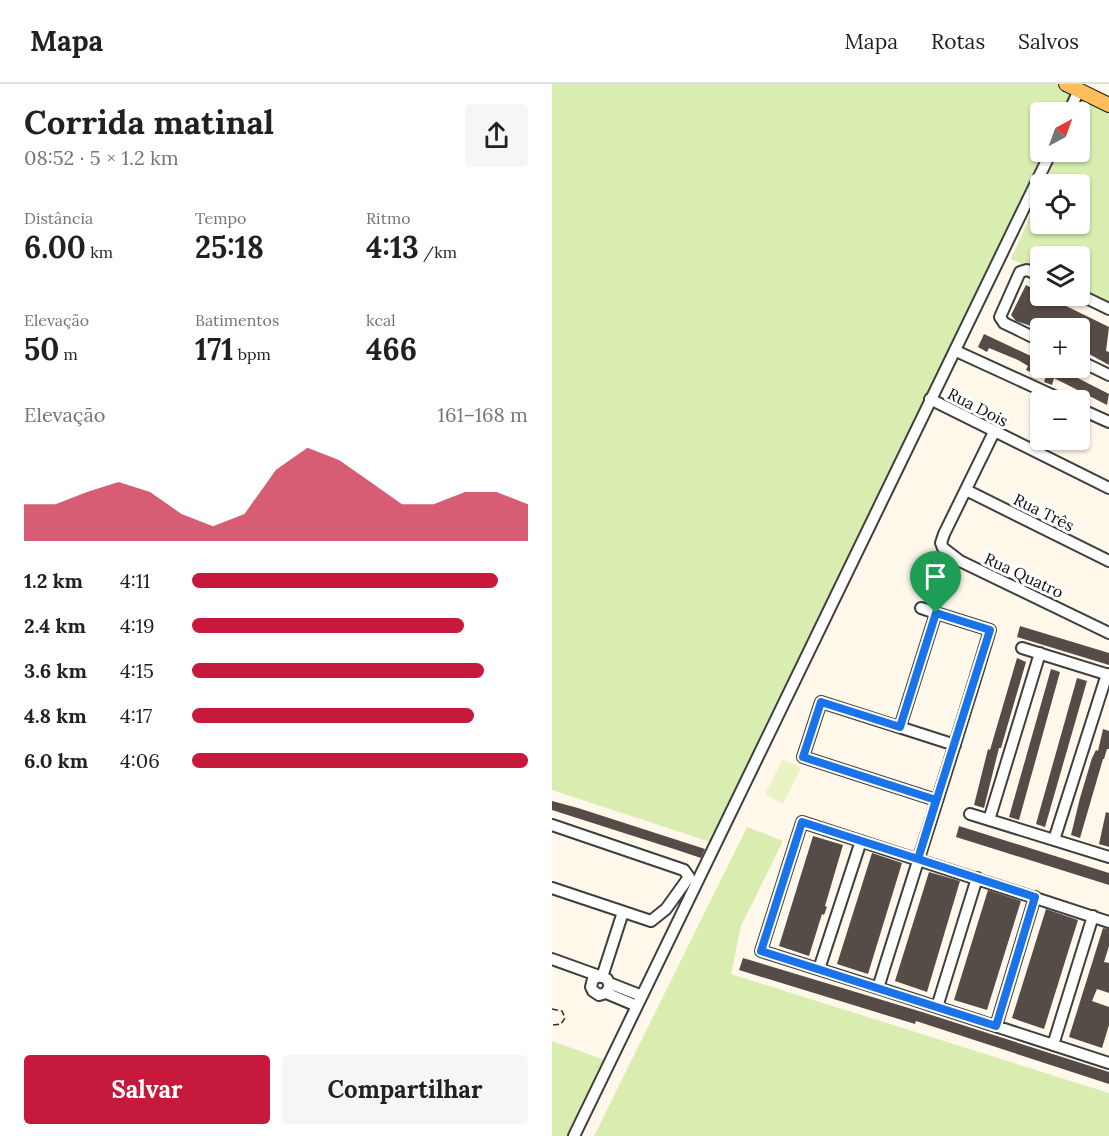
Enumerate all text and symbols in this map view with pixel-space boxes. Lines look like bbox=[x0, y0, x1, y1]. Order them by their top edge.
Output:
text: Mapa bbox=[30, 23, 103, 59]
text: Mapa bbox=[845, 28, 898, 55]
text: Rotas bbox=[931, 28, 985, 55]
text: Salvos bbox=[1018, 28, 1079, 55]
text: Corrida matinal bbox=[24, 101, 274, 143]
north arrow bbox=[1030, 102, 1090, 162]
map controls bbox=[1030, 102, 1090, 450]
button: share bbox=[465, 104, 528, 167]
text: 08:52 · 5 × 1.2 km bbox=[24, 145, 179, 170]
button: locate bbox=[1030, 174, 1090, 234]
text: Distância bbox=[24, 208, 93, 228]
text: Tempo bbox=[195, 208, 246, 228]
text: Ritmo bbox=[366, 208, 411, 228]
text: 6.00 bbox=[24, 228, 86, 266]
text: 25:18 bbox=[195, 228, 264, 266]
text: 4:13 bbox=[366, 228, 419, 266]
text: km bbox=[86, 242, 113, 262]
text: /km bbox=[419, 242, 457, 262]
button: layers bbox=[1030, 246, 1090, 306]
text: Elevação bbox=[24, 310, 89, 330]
text: Batimentos bbox=[195, 310, 279, 330]
text: kcal bbox=[366, 310, 396, 330]
button: + bbox=[1030, 318, 1090, 378]
text: 50 bbox=[24, 330, 59, 368]
text: 171 bbox=[195, 330, 233, 368]
text: 466 bbox=[366, 330, 417, 368]
text: m bbox=[59, 344, 78, 364]
text: bpm bbox=[233, 344, 271, 364]
street label: Rua Dois bbox=[944, 383, 1012, 431]
button: − bbox=[1030, 390, 1090, 450]
text: Elevação bbox=[24, 402, 105, 427]
text: 161–168 m bbox=[438, 402, 528, 427]
street label: Rua Três bbox=[1010, 489, 1078, 535]
street label: Rua Quatro bbox=[981, 548, 1067, 602]
pin bbox=[910, 551, 961, 613]
icon: arrive bbox=[919, 560, 952, 593]
text: 1.2 km bbox=[24, 568, 83, 593]
text: 4:11 bbox=[120, 568, 150, 593]
text: 2.4 km bbox=[24, 613, 86, 638]
text: 4:19 bbox=[120, 613, 155, 638]
text: 3.6 km bbox=[24, 658, 87, 683]
text: 4:15 bbox=[120, 658, 154, 683]
text: 4.8 km bbox=[24, 703, 87, 728]
text: 4:17 bbox=[120, 703, 152, 728]
text: 6.0 km bbox=[24, 748, 88, 773]
text: 4:06 bbox=[120, 748, 160, 773]
button: Salvar bbox=[24, 1055, 270, 1124]
button: Compartilhar bbox=[282, 1055, 528, 1124]

